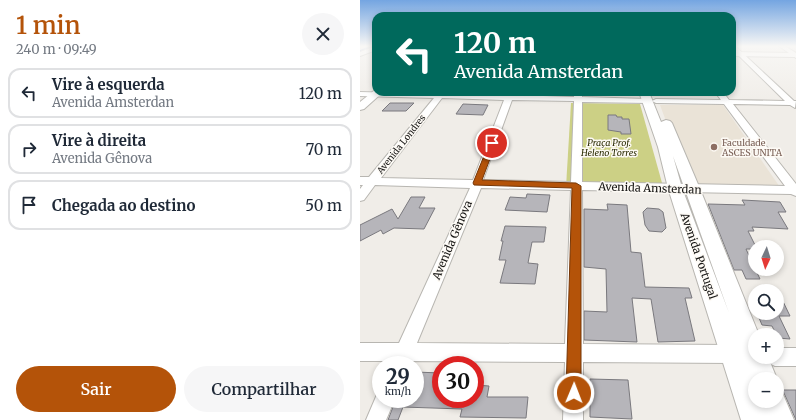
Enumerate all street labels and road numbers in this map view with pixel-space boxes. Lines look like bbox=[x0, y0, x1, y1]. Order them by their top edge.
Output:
street label: Avenida Londres bbox=[374, 112, 428, 177]
street label: Avenida Amsterdan bbox=[597, 179, 703, 197]
street label: Avenida Gênova bbox=[429, 198, 475, 283]
street label: Avenida Portugal bbox=[677, 210, 721, 302]

